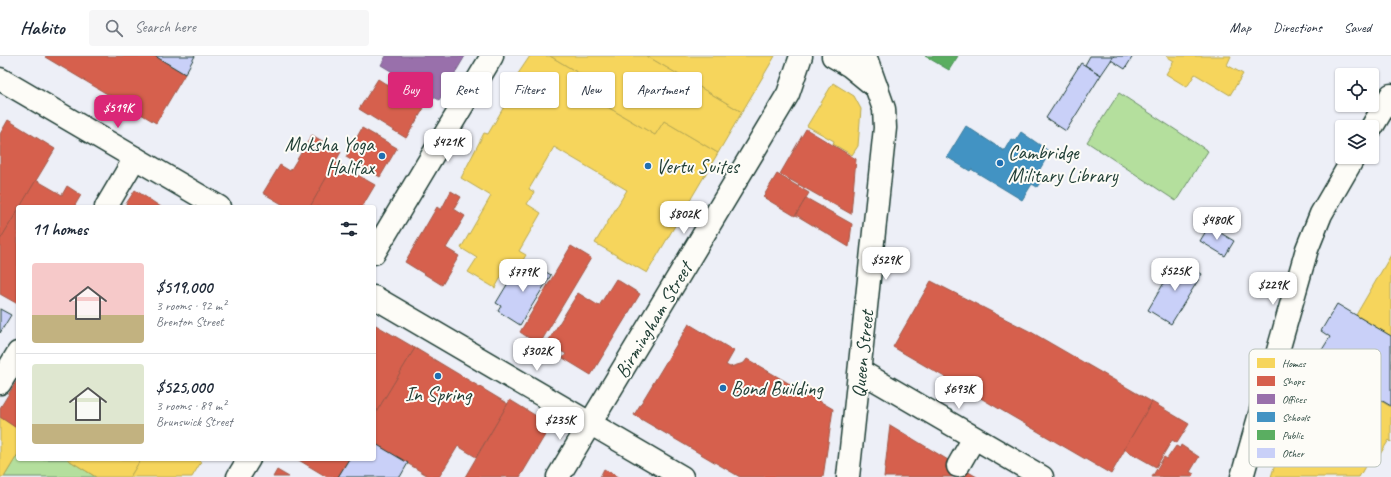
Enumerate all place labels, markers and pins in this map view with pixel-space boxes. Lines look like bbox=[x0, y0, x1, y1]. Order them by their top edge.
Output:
pin: $519K bbox=[90, 95, 146, 129]
pin: $421K bbox=[420, 129, 476, 163]
place label: Moksha Yoga Halifax bbox=[285, 132, 376, 180]
place label: Cambridge Military Library bbox=[1008, 140, 1119, 188]
marker: Moksha Yoga Halifax bbox=[377, 151, 387, 161]
place label: Vertu Suites bbox=[656, 154, 741, 179]
marker: Cambridge Military Library bbox=[995, 158, 1005, 168]
marker: Vertu Suites bbox=[643, 161, 653, 171]
pin: $802K bbox=[656, 201, 712, 235]
pin: $480K bbox=[1189, 207, 1245, 241]
pin: $529K bbox=[858, 247, 914, 281]
pin: $525K bbox=[1147, 258, 1203, 292]
pin: $779K bbox=[495, 259, 551, 293]
pin: $229K bbox=[1245, 272, 1301, 306]
pin: $302K bbox=[509, 338, 565, 372]
marker: In Spring bbox=[433, 371, 443, 381]
place label: Bond Building bbox=[731, 376, 825, 401]
pin: $693K bbox=[931, 376, 987, 410]
place label: In Spring bbox=[405, 382, 473, 407]
marker: Bond Building bbox=[718, 383, 728, 393]
pin: $235K bbox=[532, 407, 588, 441]

